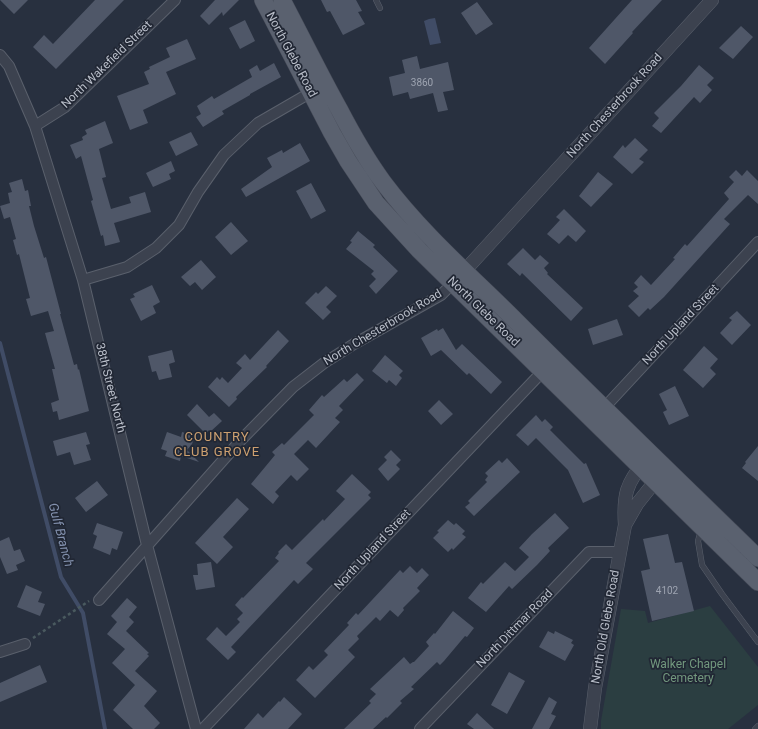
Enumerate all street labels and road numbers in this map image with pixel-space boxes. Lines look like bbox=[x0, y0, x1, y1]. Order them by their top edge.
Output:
street label: North Glebe Road bbox=[262, 10, 320, 100]
street label: North Wakefield Street bbox=[59, 18, 155, 112]
street label: North Chesterbrook Road bbox=[564, 51, 666, 161]
street label: North Glebe Road bbox=[444, 274, 522, 350]
street label: North Upland Street bbox=[640, 282, 722, 368]
street label: North Chesterbrook Road bbox=[321, 287, 445, 369]
street label: 38th Street North bbox=[92, 342, 128, 434]
street label: North Upland Street bbox=[332, 507, 414, 593]
street label: North Old Glebe Road bbox=[589, 569, 623, 685]
street label: North Dittmar Road bbox=[474, 587, 556, 671]

